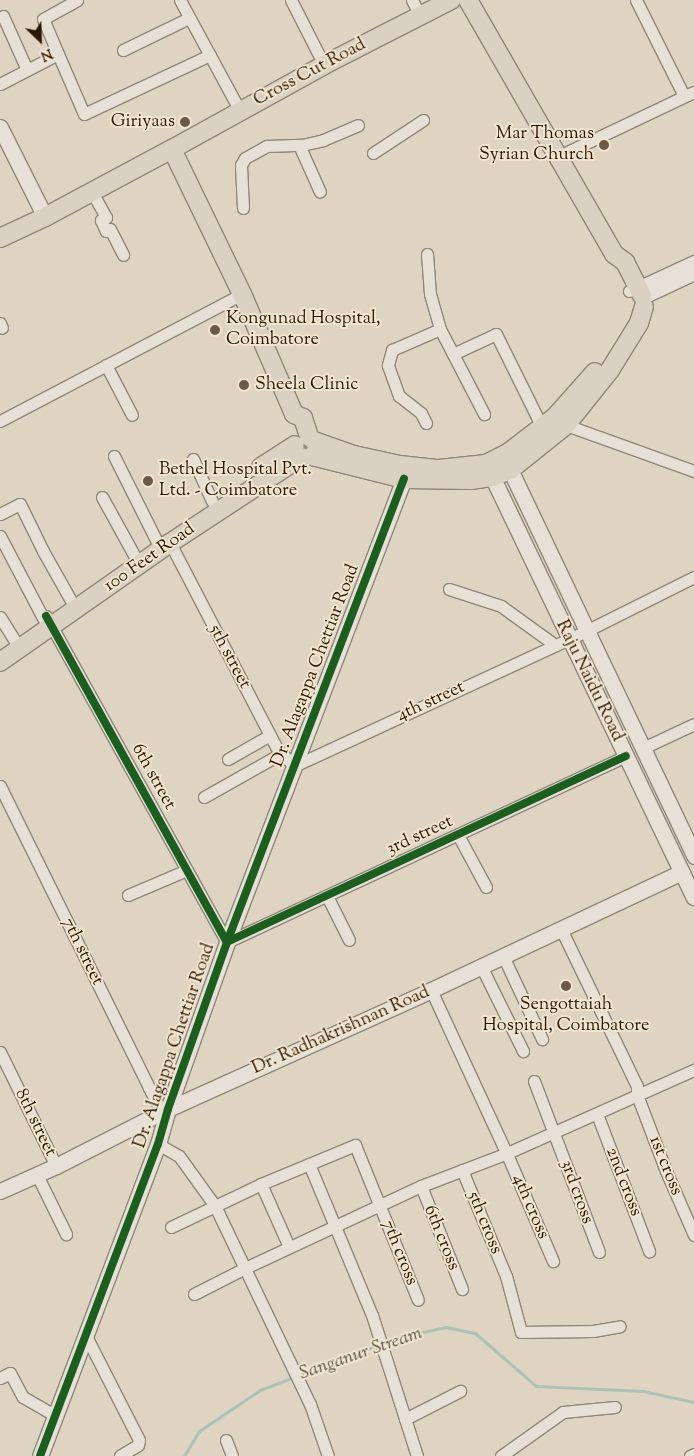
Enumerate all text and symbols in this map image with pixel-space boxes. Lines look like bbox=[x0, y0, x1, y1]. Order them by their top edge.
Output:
north arrow bbox=[15, 15, 65, 65]
street label: Cross Cut Road bbox=[250, 34, 370, 112]
text: N bbox=[37, 42, 55, 65]
place label: Giriyaas bbox=[111, 111, 175, 133]
marker: Giriyaas bbox=[179, 116, 191, 128]
place label: Mar Thomas Syrian Church bbox=[479, 124, 594, 166]
marker: Mar Thomas Syrian Church bbox=[598, 139, 610, 151]
place label: Kongunad Hospital, Coimbatore bbox=[226, 309, 381, 352]
marker: Kongunad Hospital, Coimbatore bbox=[208, 323, 222, 337]
place label: Sheela Clinic bbox=[255, 374, 358, 396]
marker: Sheela Clinic bbox=[237, 378, 251, 392]
place label: Bethel Hospital Pvt. Ltd. - Coimbatore bbox=[159, 460, 312, 502]
marker: Bethel Hospital Pvt. Ltd. - Coimbatore bbox=[141, 474, 155, 488]
street label: 100 Feet Road bbox=[101, 519, 199, 597]
street label: Dr. Alagappa Chettiar Road bbox=[267, 562, 365, 770]
street label: Raju Naidu Road bbox=[550, 617, 628, 745]
street label: 5th street bbox=[203, 621, 255, 693]
street label: 4th street bbox=[394, 677, 468, 727]
street label: 6th street bbox=[126, 740, 180, 814]
street label: 3rd street bbox=[383, 811, 457, 861]
street label: 7th street bbox=[56, 915, 108, 989]
street label: Dr. Alagappa Chettiar Road bbox=[130, 941, 220, 1151]
marker: Sengottaiah Hospital, Coimbatore bbox=[559, 979, 573, 993]
street label: Dr. Radhakrishnan Road bbox=[249, 982, 433, 1080]
place label: Sengottaiah Hospital, Coimbatore bbox=[483, 995, 649, 1038]
street label: 8th street bbox=[9, 1086, 61, 1160]
street label: 1st cross bbox=[643, 1133, 687, 1199]
street label: 2nd cross bbox=[600, 1145, 646, 1219]
street label: 3rd cross bbox=[554, 1157, 598, 1227]
street label: 4th cross bbox=[507, 1171, 553, 1243]
street label: 5th cross bbox=[462, 1189, 506, 1257]
street label: 6th cross bbox=[418, 1202, 464, 1274]
street label: 7th cross bbox=[376, 1217, 422, 1289]
water label: Sanganur Stream bbox=[296, 1322, 426, 1386]

